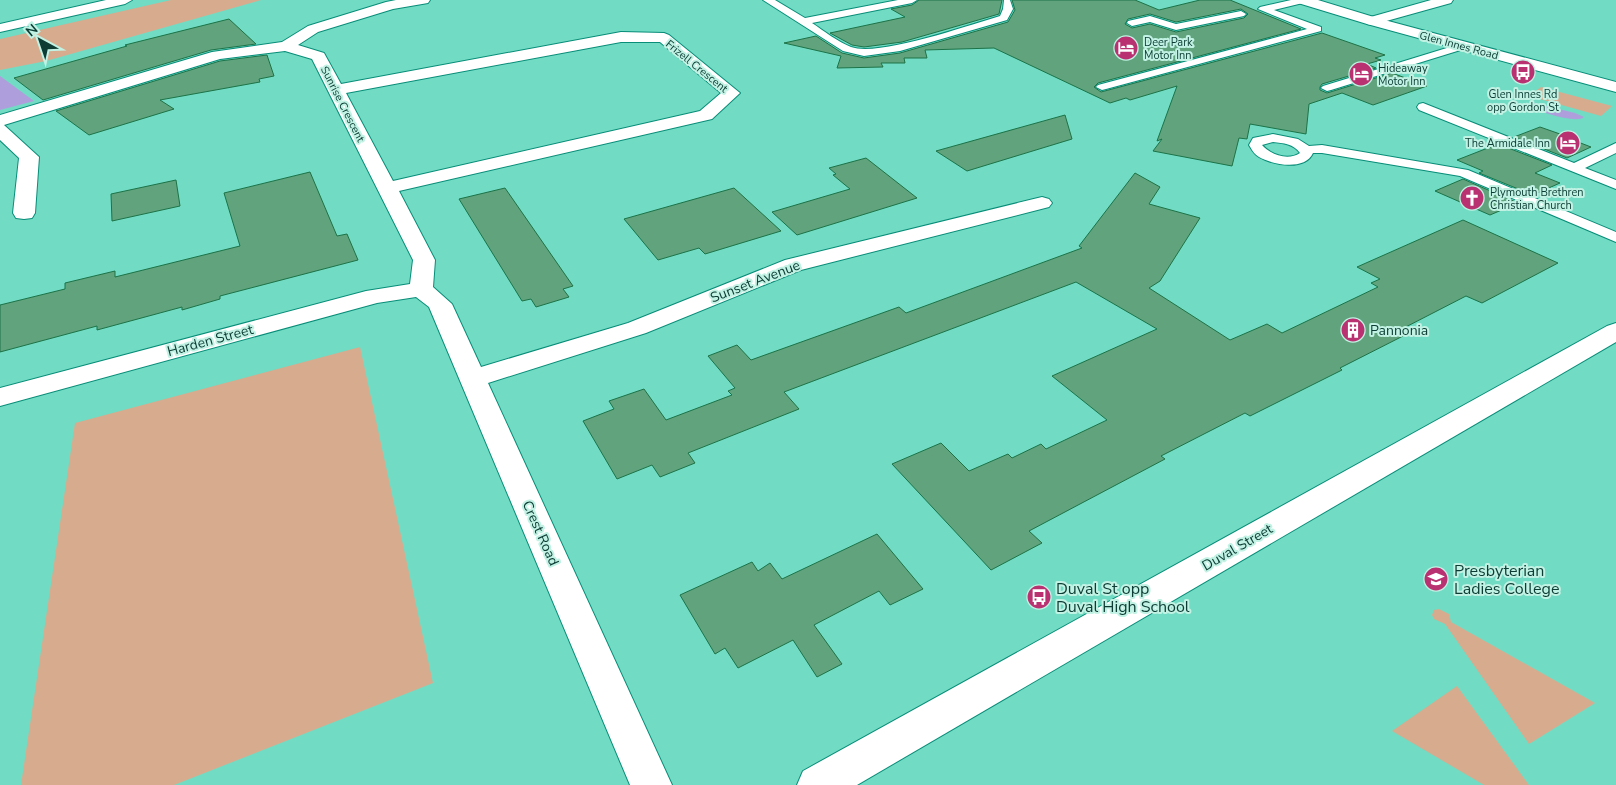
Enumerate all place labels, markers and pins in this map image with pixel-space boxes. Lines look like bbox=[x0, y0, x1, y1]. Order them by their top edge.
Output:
hotel icon: Deer Park Motor Inn bbox=[1113, 35, 1139, 61]
place label: Deer Park Motor Inn bbox=[1144, 35, 1193, 63]
bus stop icon: Glen Innes Rd opp Gordon St bbox=[1510, 59, 1536, 85]
hotel icon: Hideaway Motor Inn bbox=[1348, 61, 1374, 87]
place label: Hideaway Motor Inn bbox=[1378, 61, 1428, 89]
place label: Glen Innes Rd opp Gordon St bbox=[1487, 87, 1559, 115]
hotel icon: The Armidale Inn bbox=[1555, 130, 1581, 156]
place label: The Armidale Inn bbox=[1465, 136, 1550, 151]
church icon: Plymouth Brethren Christian Church bbox=[1459, 185, 1485, 211]
place label: Plymouth Brethren Christian Church bbox=[1490, 185, 1584, 213]
building icon: Pannonia bbox=[1340, 317, 1366, 343]
place label: Pannonia bbox=[1370, 321, 1428, 340]
place label: Presbyterian Ladies College bbox=[1454, 560, 1559, 600]
school or university icon: Presbyterian Ladies College bbox=[1423, 566, 1449, 592]
place label: Duval St opp Duval High School bbox=[1056, 578, 1190, 618]
bus stop icon: Duval St opp Duval High School bbox=[1026, 584, 1052, 610]

